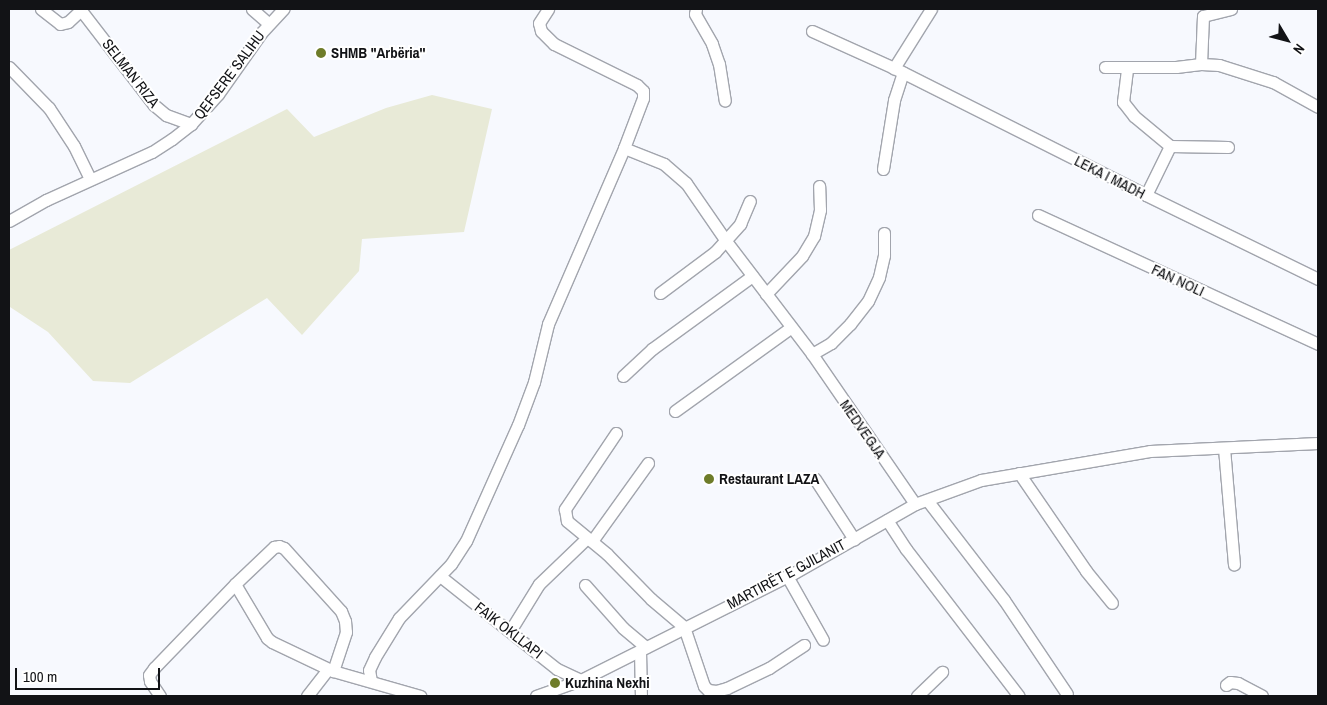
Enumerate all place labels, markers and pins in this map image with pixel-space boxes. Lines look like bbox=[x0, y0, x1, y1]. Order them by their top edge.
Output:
place label: SHMB ''Arbëria'' bbox=[331, 44, 425, 62]
marker: SHMB ''Arbëria'' bbox=[315, 47, 327, 59]
place label: Restaurant LAZA bbox=[719, 470, 819, 488]
marker: Restaurant LAZA bbox=[703, 473, 715, 485]
place label: Kuzhina Nexhi bbox=[565, 674, 650, 692]
marker: Kuzhina Nexhi bbox=[549, 677, 561, 689]

